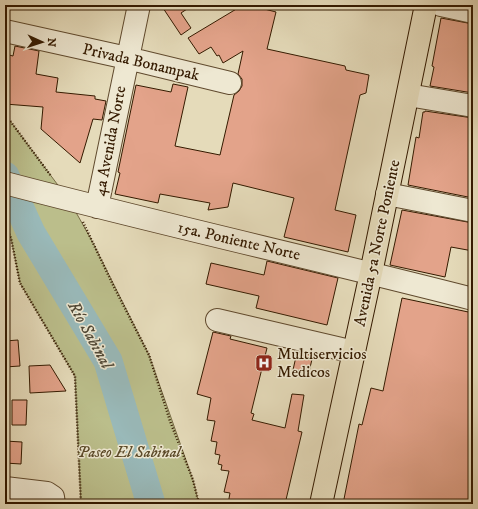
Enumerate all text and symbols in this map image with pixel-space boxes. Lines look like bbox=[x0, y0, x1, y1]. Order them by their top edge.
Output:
north arrow bbox=[22, 22, 62, 62]
text: N bbox=[44, 38, 58, 47]
street label: Privada Bonampak bbox=[81, 39, 201, 85]
street label: 4a Avenida Norte bbox=[90, 84, 131, 198]
street label: Avenida 5a Norte Poniente bbox=[350, 157, 405, 328]
street label: 15a. Poniente Norte bbox=[176, 217, 303, 265]
water label: Río Sabinal bbox=[62, 296, 118, 374]
place label: Multiservicios Medicos bbox=[277, 344, 367, 382]
hospital icon: Multiservicios Medicos bbox=[254, 353, 274, 373]
park label: Paseo El Sabinal bbox=[77, 442, 183, 462]

